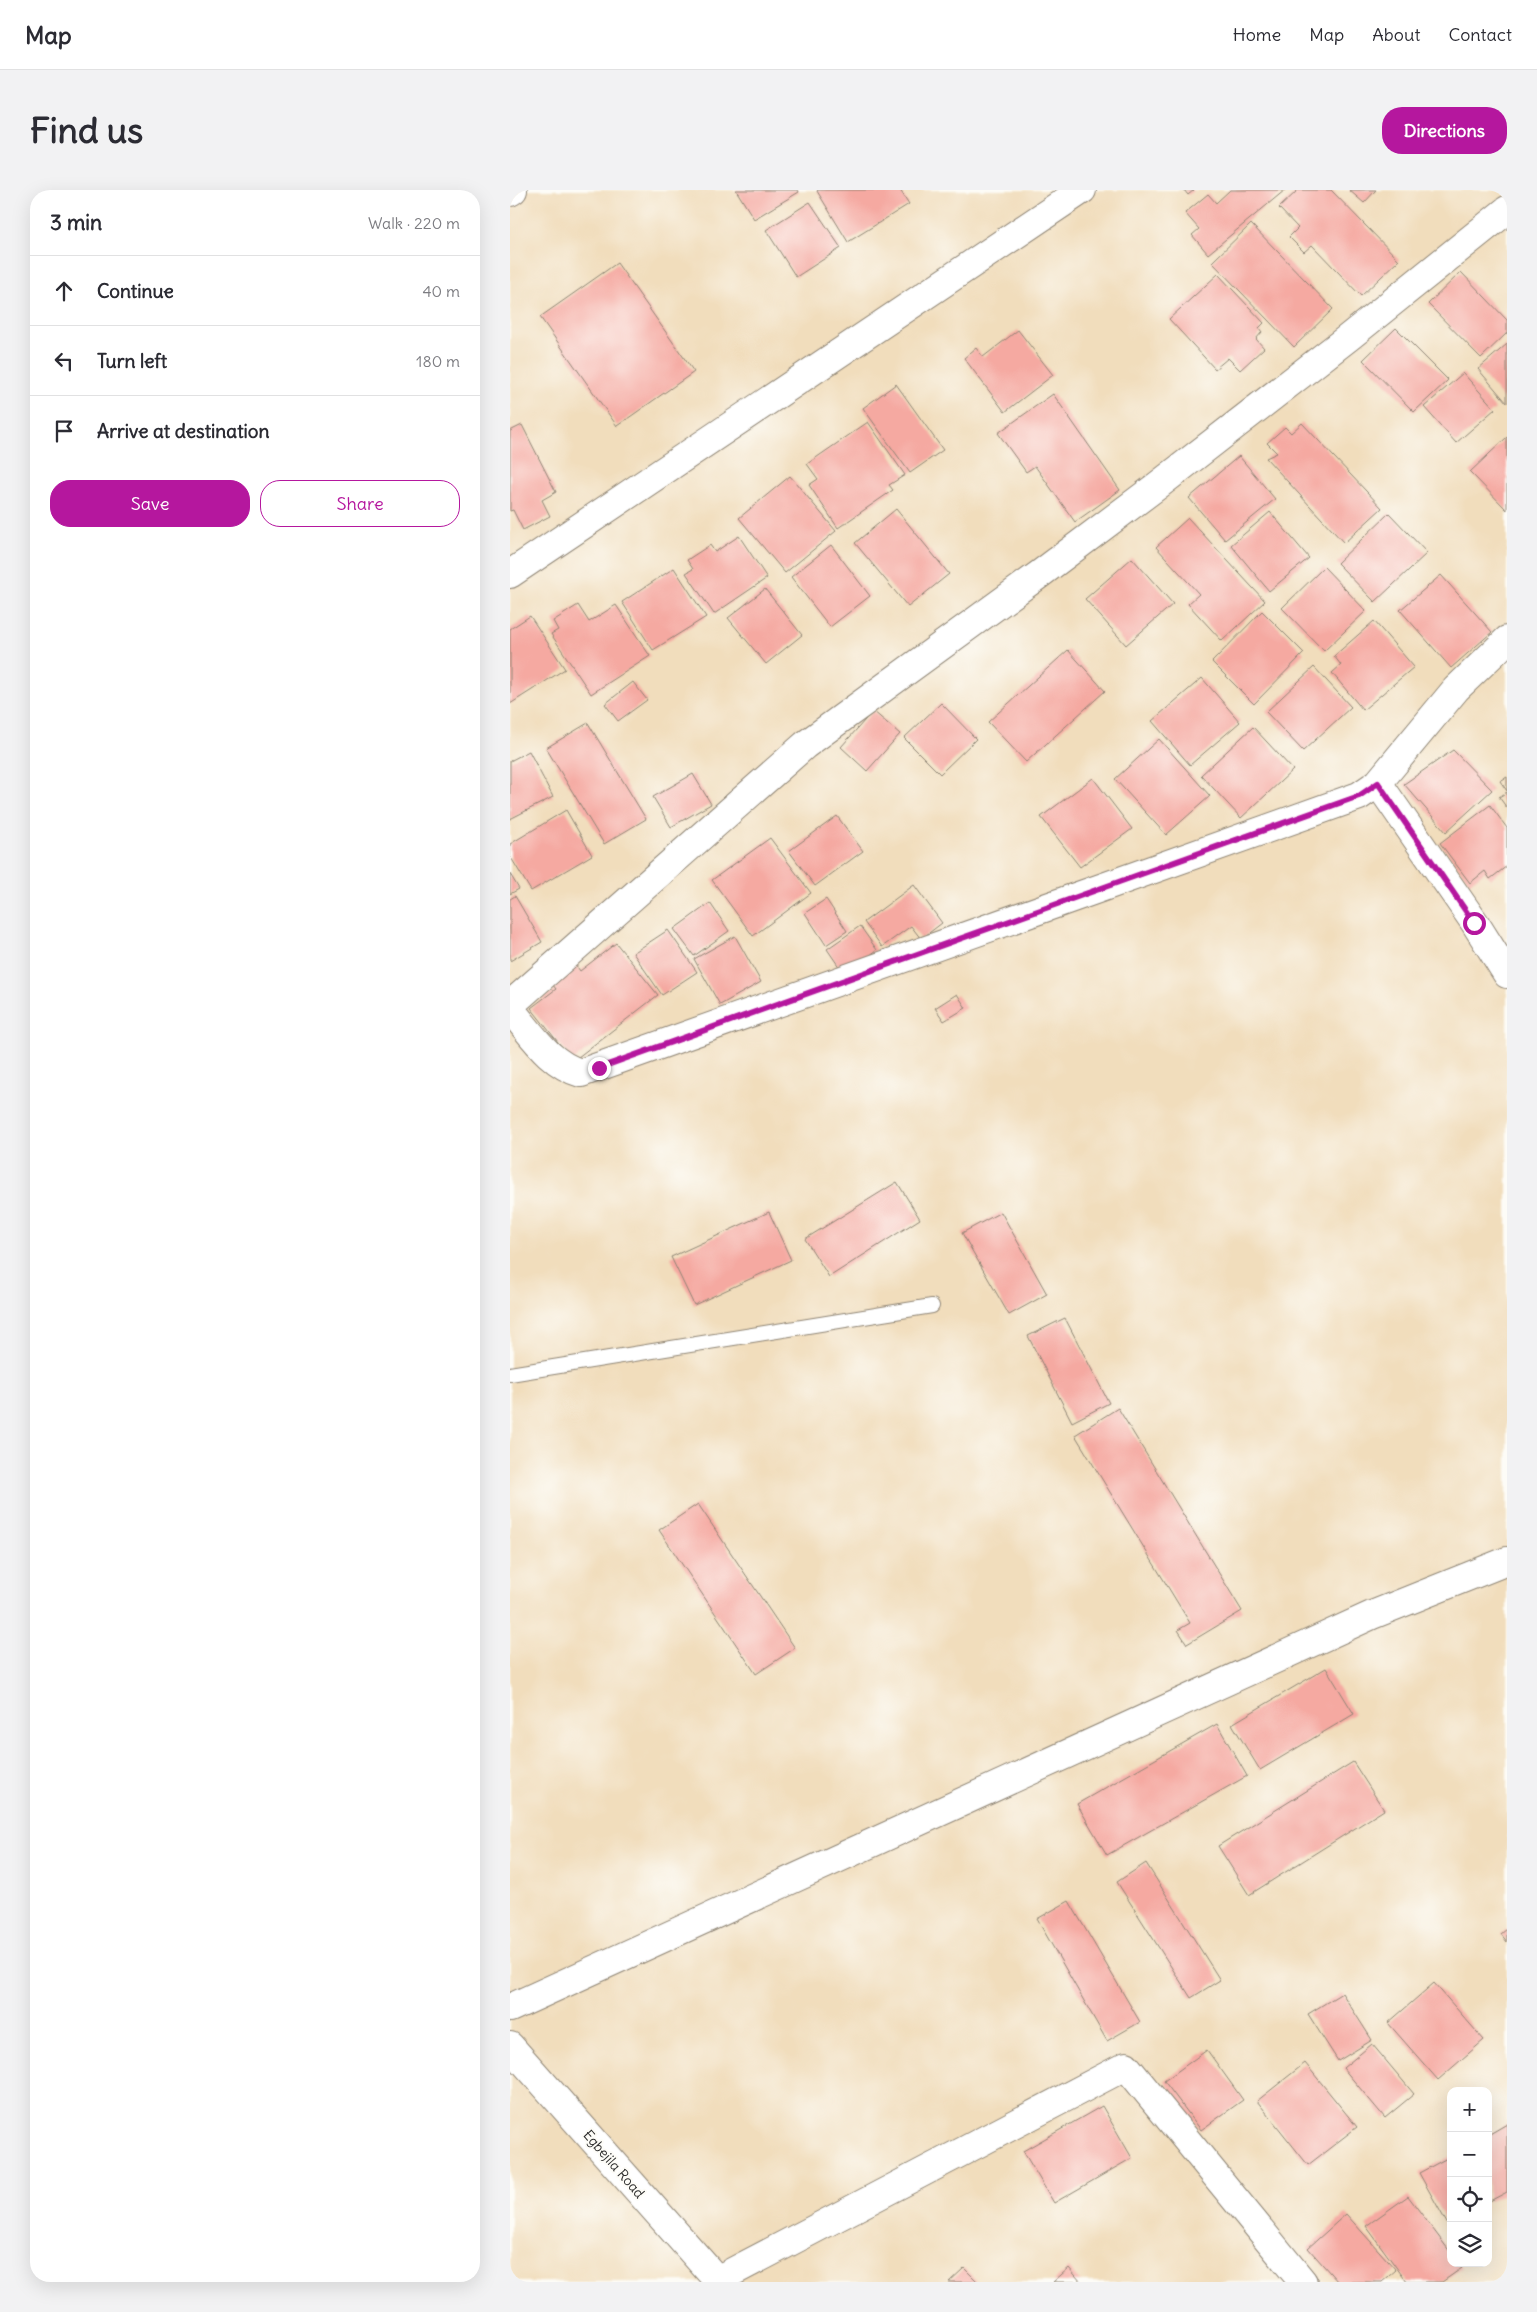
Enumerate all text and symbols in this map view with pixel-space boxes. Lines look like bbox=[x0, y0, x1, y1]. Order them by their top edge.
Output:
text: Map bbox=[25, 20, 72, 50]
text: Home bbox=[1233, 23, 1281, 46]
text: Map bbox=[1309, 23, 1344, 46]
text: About bbox=[1372, 23, 1420, 46]
text: Contact bbox=[1448, 23, 1512, 46]
button: Directions bbox=[1382, 107, 1507, 154]
text: Find us bbox=[30, 108, 143, 152]
text: 3 min bbox=[50, 209, 102, 236]
text: Walk · 220 m bbox=[368, 213, 460, 233]
icon: ahead bbox=[50, 277, 78, 305]
text: Continue bbox=[97, 279, 174, 303]
text: 40 m bbox=[422, 281, 460, 301]
icon: left bbox=[50, 347, 78, 375]
text: Turn left bbox=[97, 349, 167, 373]
text: 180 m bbox=[416, 351, 460, 371]
icon: arrive bbox=[50, 417, 78, 445]
text: Arrive at destination bbox=[97, 419, 270, 443]
button: Save bbox=[50, 480, 250, 527]
button: Share bbox=[260, 480, 460, 527]
route start bbox=[1463, 912, 1486, 935]
route end bbox=[588, 1057, 611, 1080]
map controls bbox=[1447, 2087, 1492, 2267]
button: + bbox=[1447, 2087, 1492, 2132]
street label: Egbejila Road bbox=[579, 2126, 649, 2202]
button: − bbox=[1447, 2132, 1492, 2177]
button: locate bbox=[1447, 2177, 1492, 2222]
button: layers bbox=[1447, 2222, 1492, 2267]

